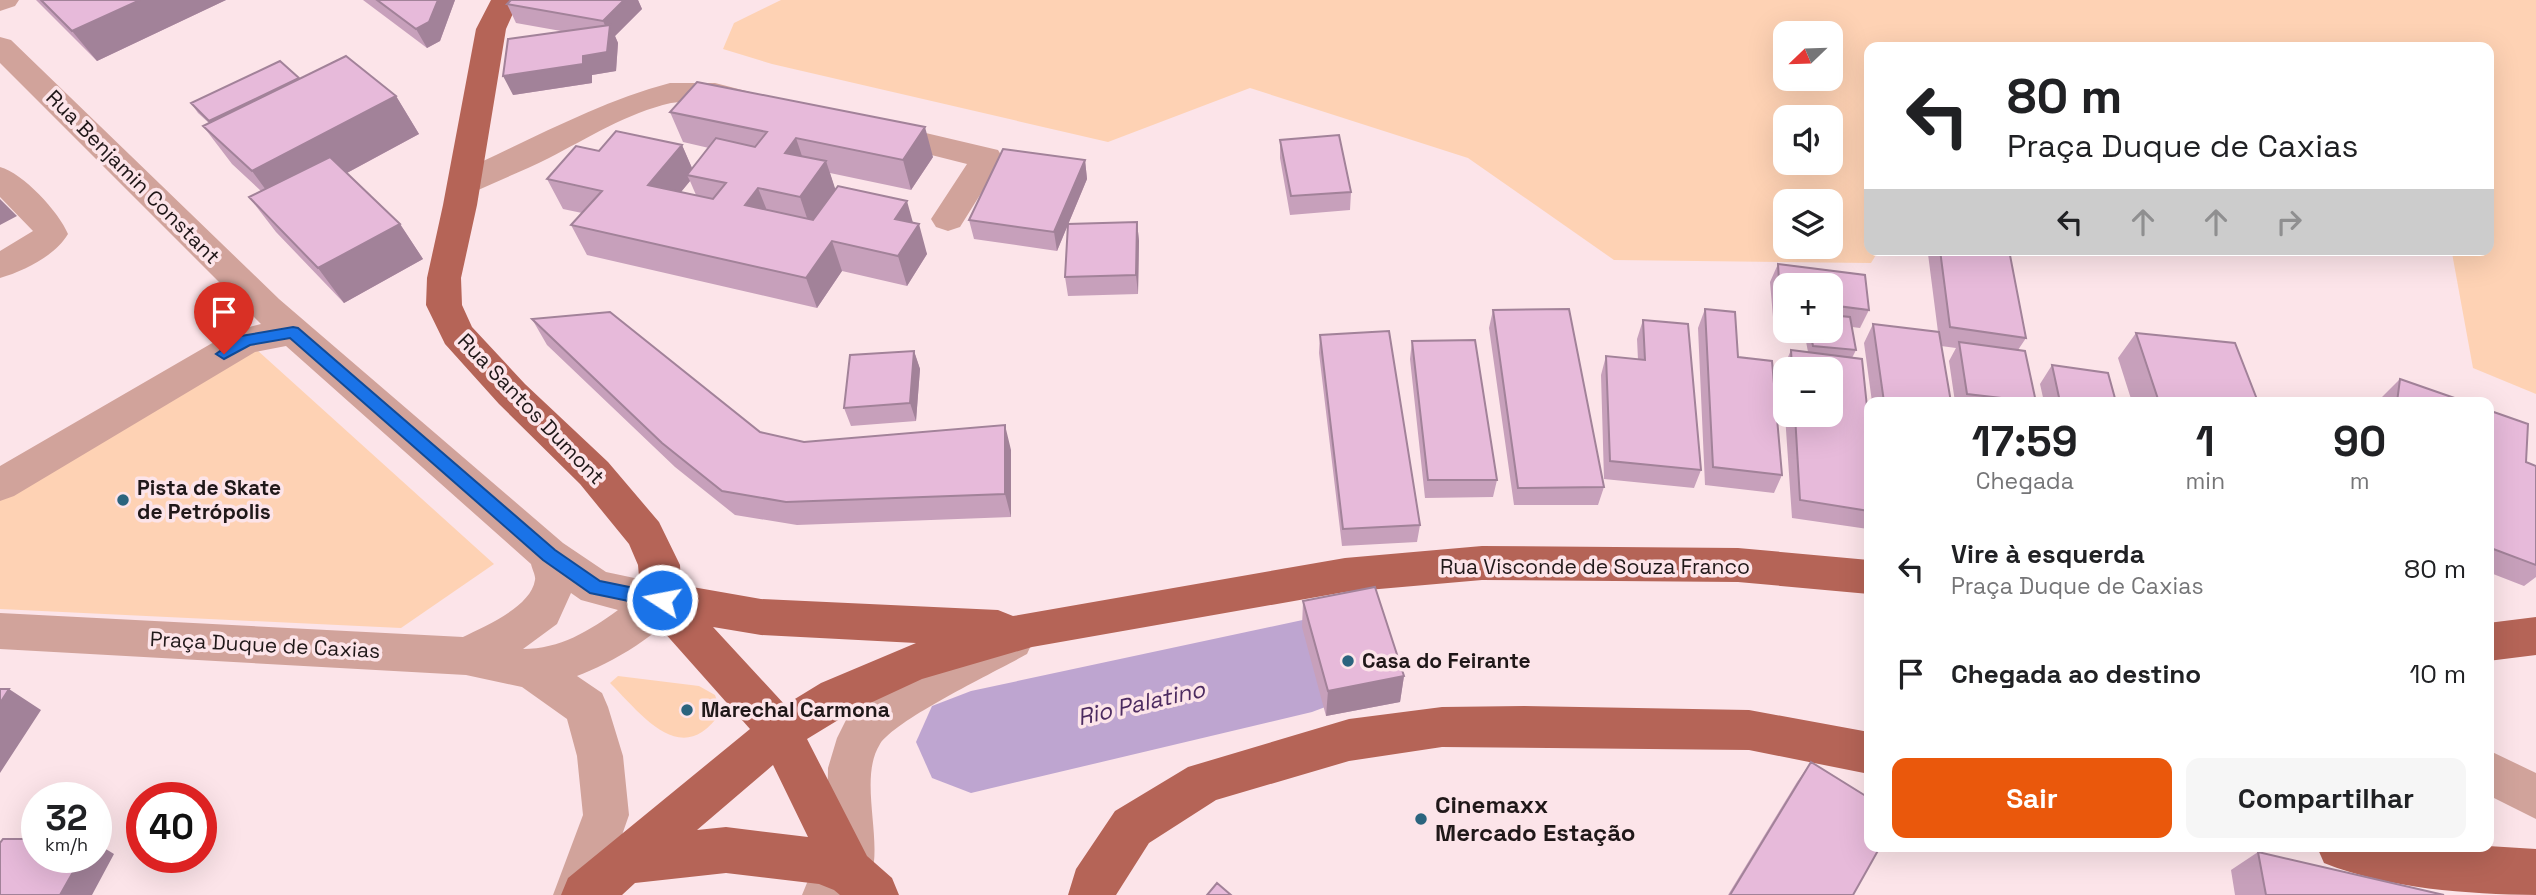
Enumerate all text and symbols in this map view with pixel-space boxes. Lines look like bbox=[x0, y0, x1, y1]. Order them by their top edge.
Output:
north arrow bbox=[1773, 21, 1843, 91]
map controls bbox=[1773, 21, 1843, 427]
text: 80 m bbox=[2007, 65, 2122, 127]
icon: left bbox=[1892, 70, 1983, 161]
street label: Rua Benjamin Constant bbox=[41, 84, 226, 269]
button: sound bbox=[1773, 105, 1843, 175]
text: Praça Duque de Caxias bbox=[2007, 126, 2358, 166]
button: layers bbox=[1773, 189, 1843, 259]
icon: left bbox=[2051, 203, 2089, 241]
icon: ahead bbox=[2124, 203, 2162, 241]
icon: ahead bbox=[2197, 203, 2235, 241]
icon: right bbox=[2270, 203, 2308, 241]
button: + bbox=[1773, 273, 1843, 343]
pin bbox=[194, 282, 254, 354]
icon: arrive bbox=[205, 293, 243, 331]
street label: Rua Santos Dumont bbox=[452, 327, 610, 490]
button: − bbox=[1773, 357, 1843, 427]
text: 17:59 bbox=[1972, 415, 2078, 468]
text: 1 bbox=[2196, 415, 2215, 468]
text: 90 bbox=[2333, 415, 2386, 468]
text: Chegada bbox=[1976, 466, 2074, 496]
text: min bbox=[2186, 466, 2225, 496]
text: m bbox=[2350, 466, 2369, 496]
place label: Pista de Skate de Petrópolis bbox=[137, 474, 281, 525]
marker: Pista de Skate de Petrópolis bbox=[115, 492, 131, 508]
text: Vire à esquerda bbox=[1951, 537, 2145, 571]
icon: left bbox=[1892, 550, 1930, 588]
text: 80 m bbox=[2404, 552, 2466, 586]
street label: Rua Visconde de Souza Franco bbox=[1440, 553, 1750, 580]
position arrow bbox=[625, 563, 699, 637]
text: Praça Duque de Caxias bbox=[1951, 571, 2204, 601]
street label: Praça Duque de Caxias bbox=[149, 625, 381, 664]
place label: Casa do Feirante bbox=[1362, 647, 1531, 674]
marker: Casa do Feirante bbox=[1340, 653, 1356, 669]
icon: arrive bbox=[1892, 655, 1930, 693]
text: Chegada ao destino bbox=[1951, 657, 2201, 691]
text: 10 m bbox=[2409, 657, 2466, 691]
water label: Rio Palatino bbox=[1074, 674, 1208, 732]
place label: Marechal Carmona bbox=[701, 696, 890, 723]
marker: Marechal Carmona bbox=[679, 702, 695, 718]
button: Sair bbox=[1892, 758, 2172, 838]
button: Compartilhar bbox=[2186, 758, 2466, 838]
speed limit sign: 40 bbox=[126, 782, 217, 873]
place label: Cinemaxx Mercado Estação bbox=[1435, 789, 1635, 848]
text: 32 bbox=[45, 796, 88, 840]
marker: Cinemaxx Mercado Estação bbox=[1413, 811, 1429, 827]
text: km/h bbox=[45, 833, 88, 856]

